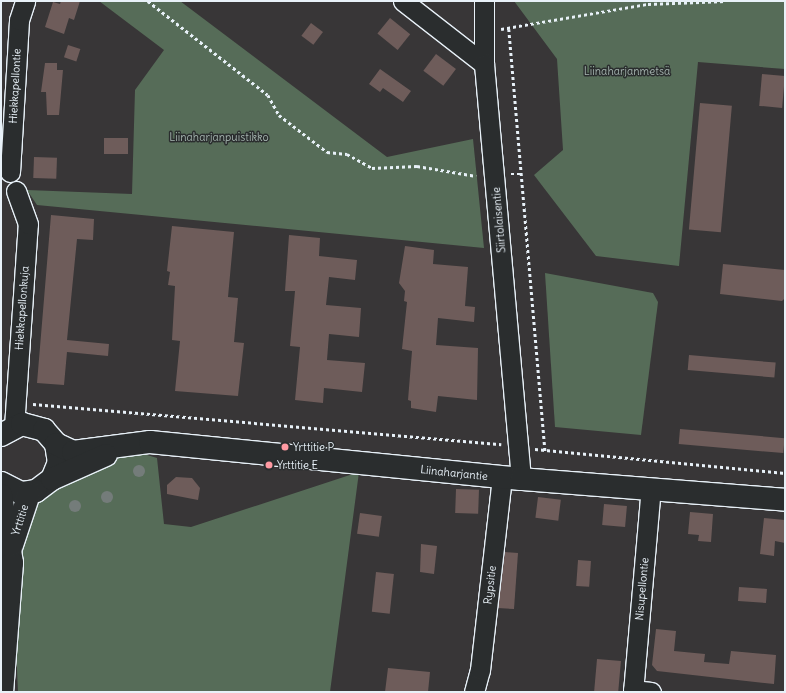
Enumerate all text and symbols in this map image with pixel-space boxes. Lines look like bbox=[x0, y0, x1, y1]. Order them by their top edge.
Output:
street label: Hiekkapellontie bbox=[6, 48, 24, 124]
park label: Liinaharjanmetsä bbox=[584, 64, 670, 78]
park label: Liinaharjanpuistikko bbox=[169, 130, 269, 144]
street label: Siirtolaisentie bbox=[490, 187, 508, 253]
street label: Hiekkapellonkuja bbox=[12, 266, 32, 350]
place label: Yrttitie P bbox=[293, 440, 334, 454]
marker: Yrttitie P bbox=[280, 442, 290, 452]
place label: Yrttitie E bbox=[277, 458, 318, 472]
marker: Yrttitie E bbox=[264, 460, 274, 470]
street label: Liinaharjantie bbox=[420, 463, 488, 483]
street label: Yrttitie bbox=[9, 503, 31, 537]
street label: Nisupellontie bbox=[633, 557, 651, 621]
street label: Rypsitie bbox=[481, 565, 499, 605]

